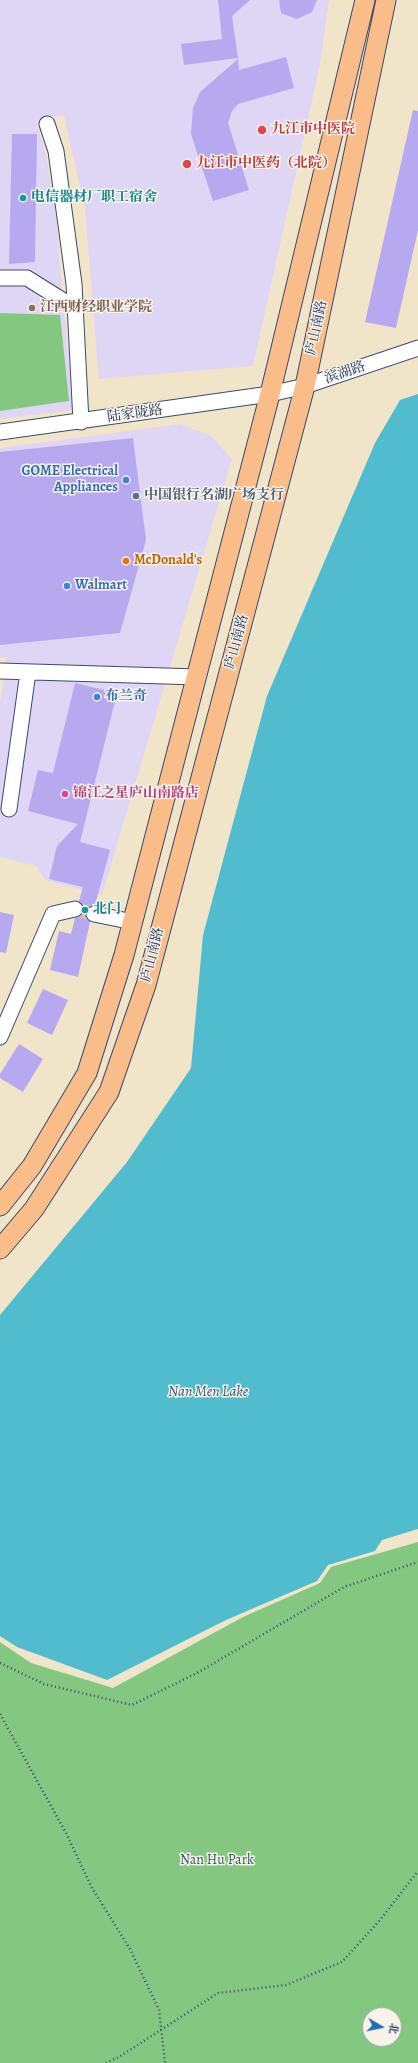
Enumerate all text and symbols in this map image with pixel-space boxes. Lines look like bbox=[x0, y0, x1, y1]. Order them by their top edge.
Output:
place label: 九江市中医院 bbox=[271, 122, 355, 138]
marker: 九江市中医院 bbox=[256, 124, 268, 136]
place label: 九江市中医药（北院） bbox=[196, 156, 336, 172]
marker: 九江市中医药（北院） bbox=[181, 158, 193, 170]
place label: 电信器材厂职工宿舍 bbox=[31, 190, 157, 206]
marker: 电信器材厂职工宿舍 bbox=[18, 193, 28, 203]
street label: 庐山南路 bbox=[303, 299, 331, 357]
place label: 江西财经职业学院 bbox=[40, 300, 152, 316]
marker: 江西财经职业学院 bbox=[27, 303, 37, 313]
street label: 滨湖路 bbox=[322, 358, 368, 388]
street label: 陆家陇路 bbox=[106, 402, 164, 426]
place label: GOME Electrical Appliances bbox=[21, 464, 118, 496]
marker: GOME Electrical Appliances bbox=[121, 475, 131, 485]
place label: 中国银行名湖广场支行 bbox=[144, 488, 284, 504]
marker: 中国银行名湖广场支行 bbox=[131, 491, 141, 501]
place label: McDonald's bbox=[134, 553, 202, 569]
marker: McDonald's bbox=[121, 556, 131, 566]
place label: Walmart bbox=[75, 578, 127, 594]
marker: Walmart bbox=[62, 581, 72, 591]
street label: 庐山南路 bbox=[222, 613, 252, 671]
place label: 布兰奇 bbox=[105, 689, 147, 705]
marker: 布兰奇 bbox=[92, 692, 102, 702]
place label: 锦江之星庐山南路店 bbox=[73, 786, 199, 802]
marker: 锦江之星庐山南路店 bbox=[60, 789, 70, 799]
place label: 北门 bbox=[93, 902, 121, 918]
marker: 北门 bbox=[80, 905, 90, 915]
street label: 庐山南路 bbox=[138, 926, 168, 984]
water label: Nan Men Lake bbox=[168, 1383, 248, 1401]
park label: Nan Hu Park bbox=[180, 1853, 254, 1869]
north arrow bbox=[362, 2007, 402, 2047]
text: 北 bbox=[385, 2022, 402, 2035]

